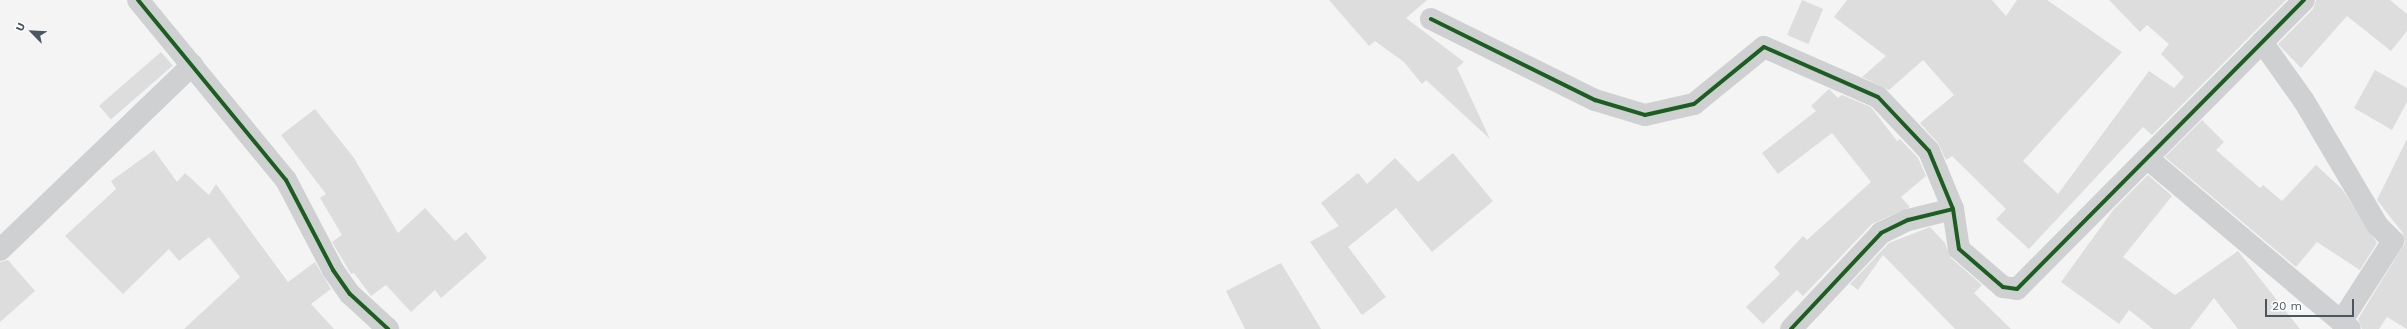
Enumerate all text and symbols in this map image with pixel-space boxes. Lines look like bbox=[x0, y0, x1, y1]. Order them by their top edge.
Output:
north arrow bbox=[12, 12, 52, 52]
text: U bbox=[13, 21, 28, 33]
scale bar bbox=[2267, 291, 2356, 317]
text: 20 m bbox=[2272, 299, 2302, 313]

